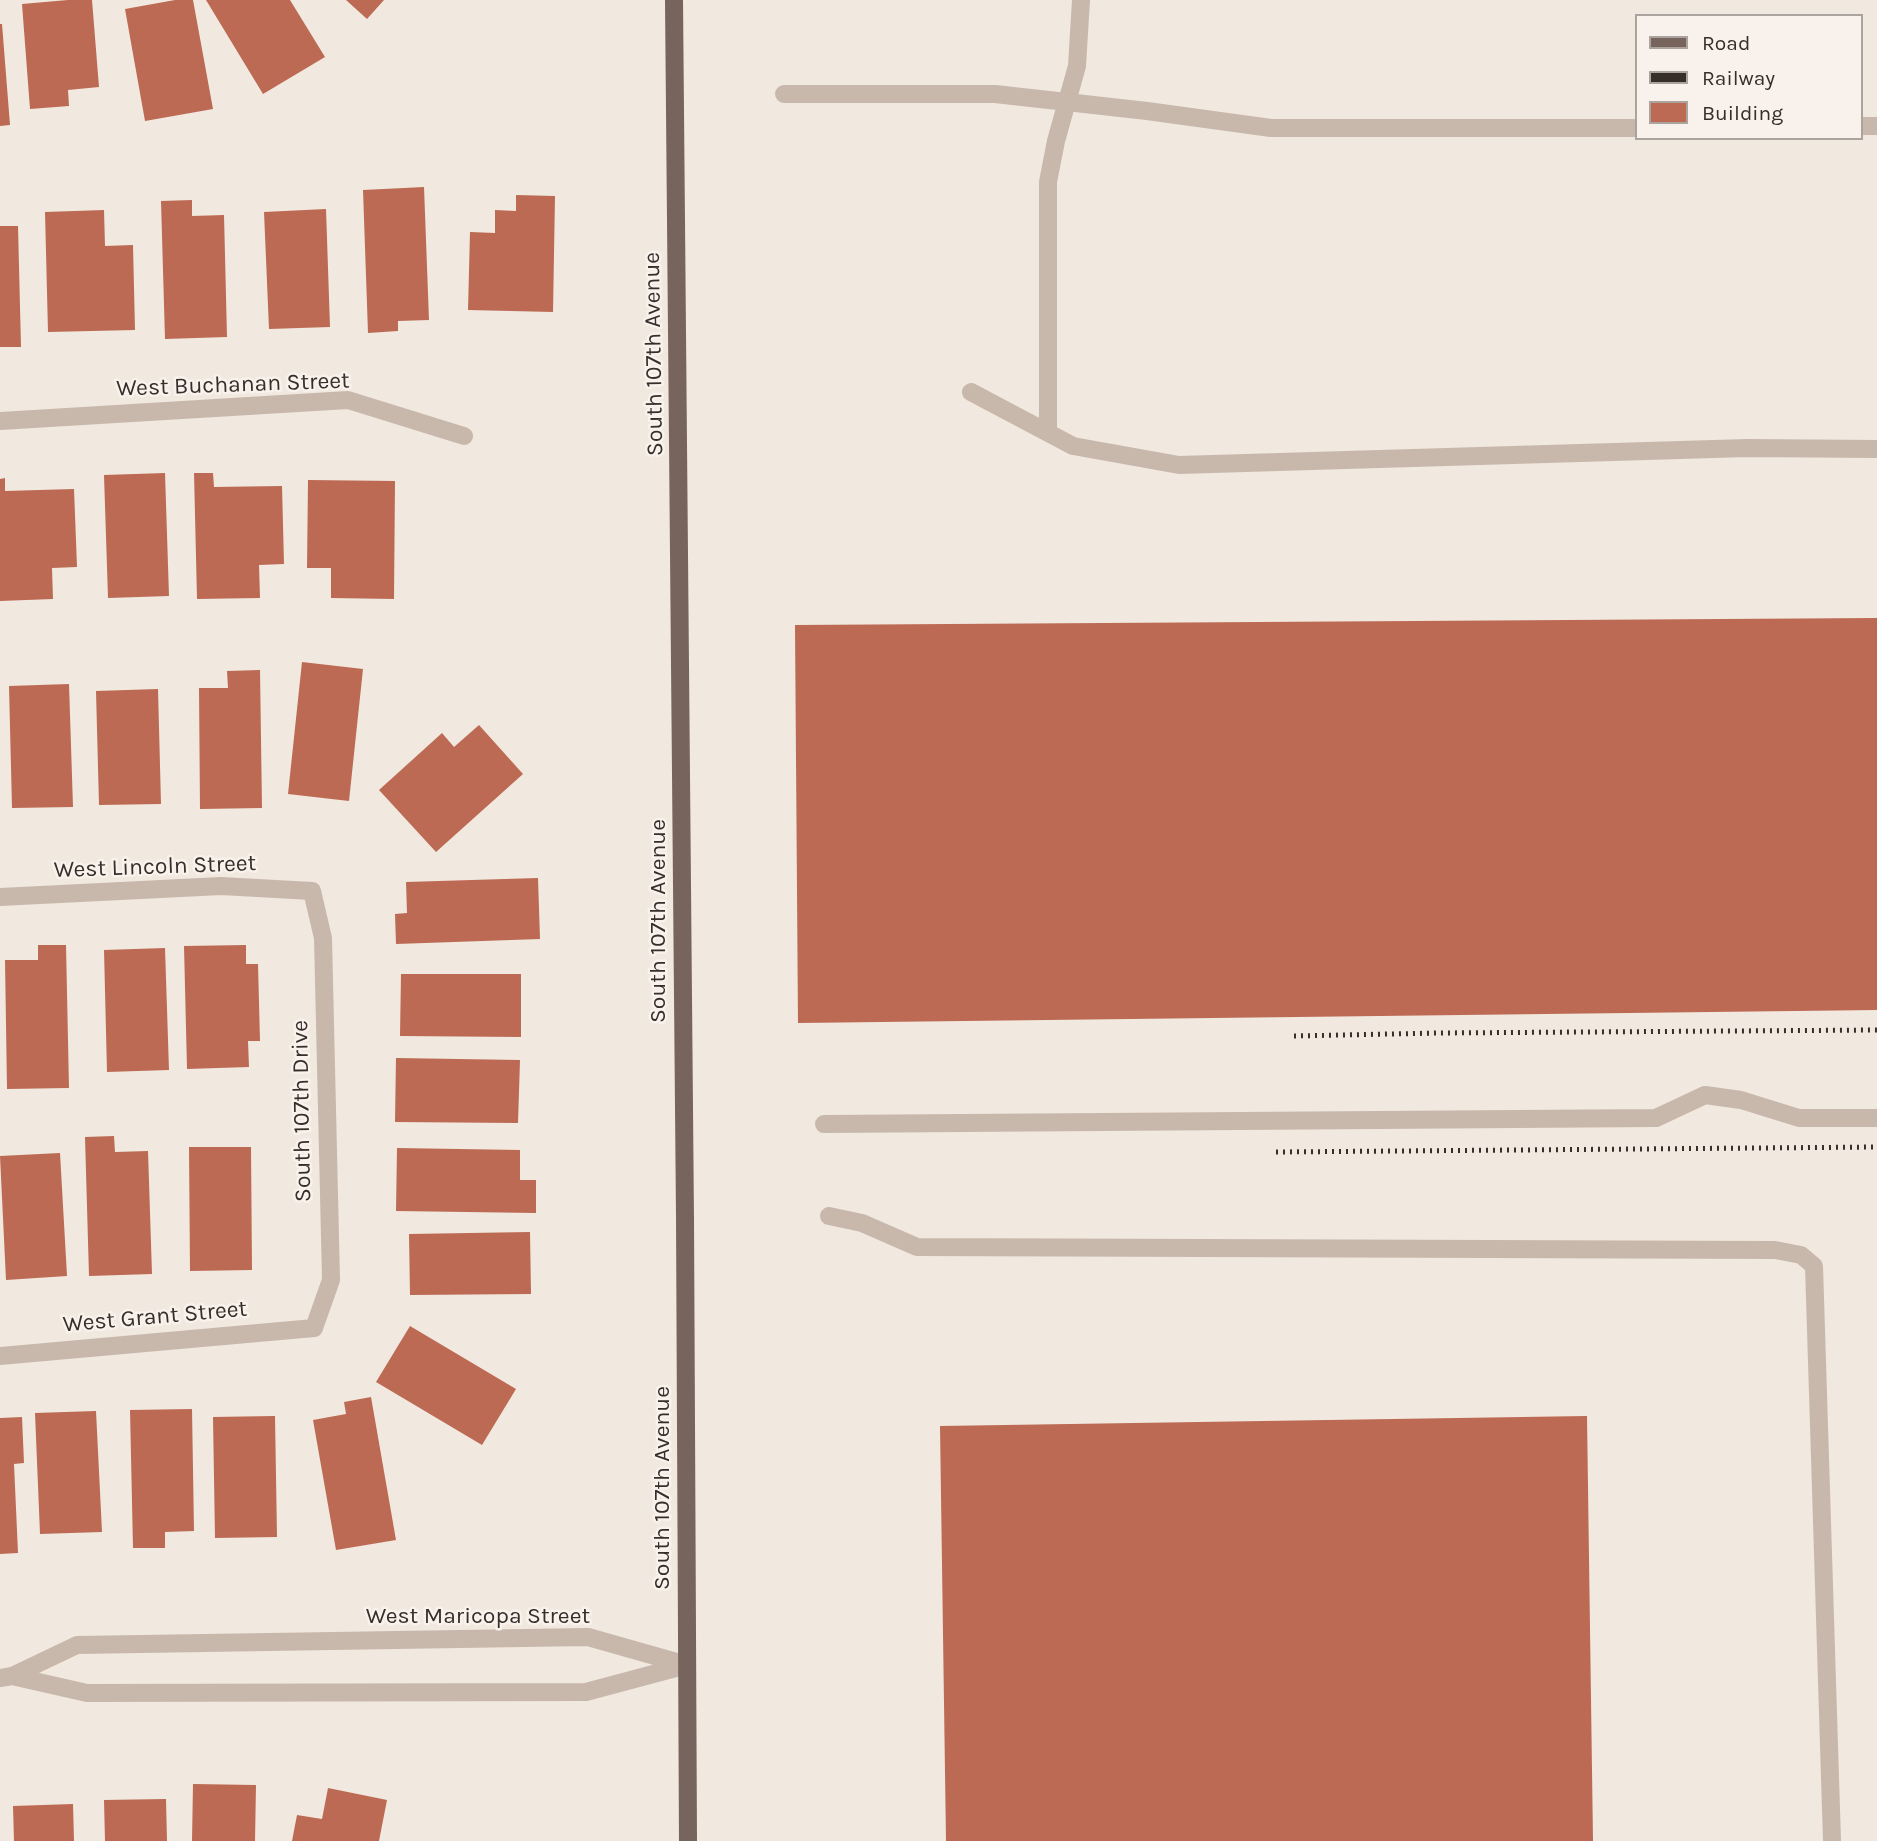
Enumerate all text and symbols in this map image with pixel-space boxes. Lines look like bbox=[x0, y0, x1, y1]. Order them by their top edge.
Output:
legend bbox=[1636, 14, 1863, 140]
text: Road bbox=[1702, 31, 1750, 55]
text: Railway bbox=[1702, 66, 1775, 90]
text: Building bbox=[1702, 101, 1783, 125]
street label: South 107th Avenue bbox=[638, 252, 670, 456]
street label: West Buchanan Street bbox=[116, 367, 350, 403]
street label: South 107th Avenue bbox=[644, 819, 672, 1023]
street label: West Lincoln Street bbox=[53, 850, 257, 884]
street label: South 107th Drive bbox=[287, 1020, 317, 1202]
street label: West Grant Street bbox=[62, 1295, 248, 1339]
street label: South 107th Avenue bbox=[648, 1386, 676, 1590]
street label: West Maricopa Street bbox=[366, 1602, 590, 1630]

